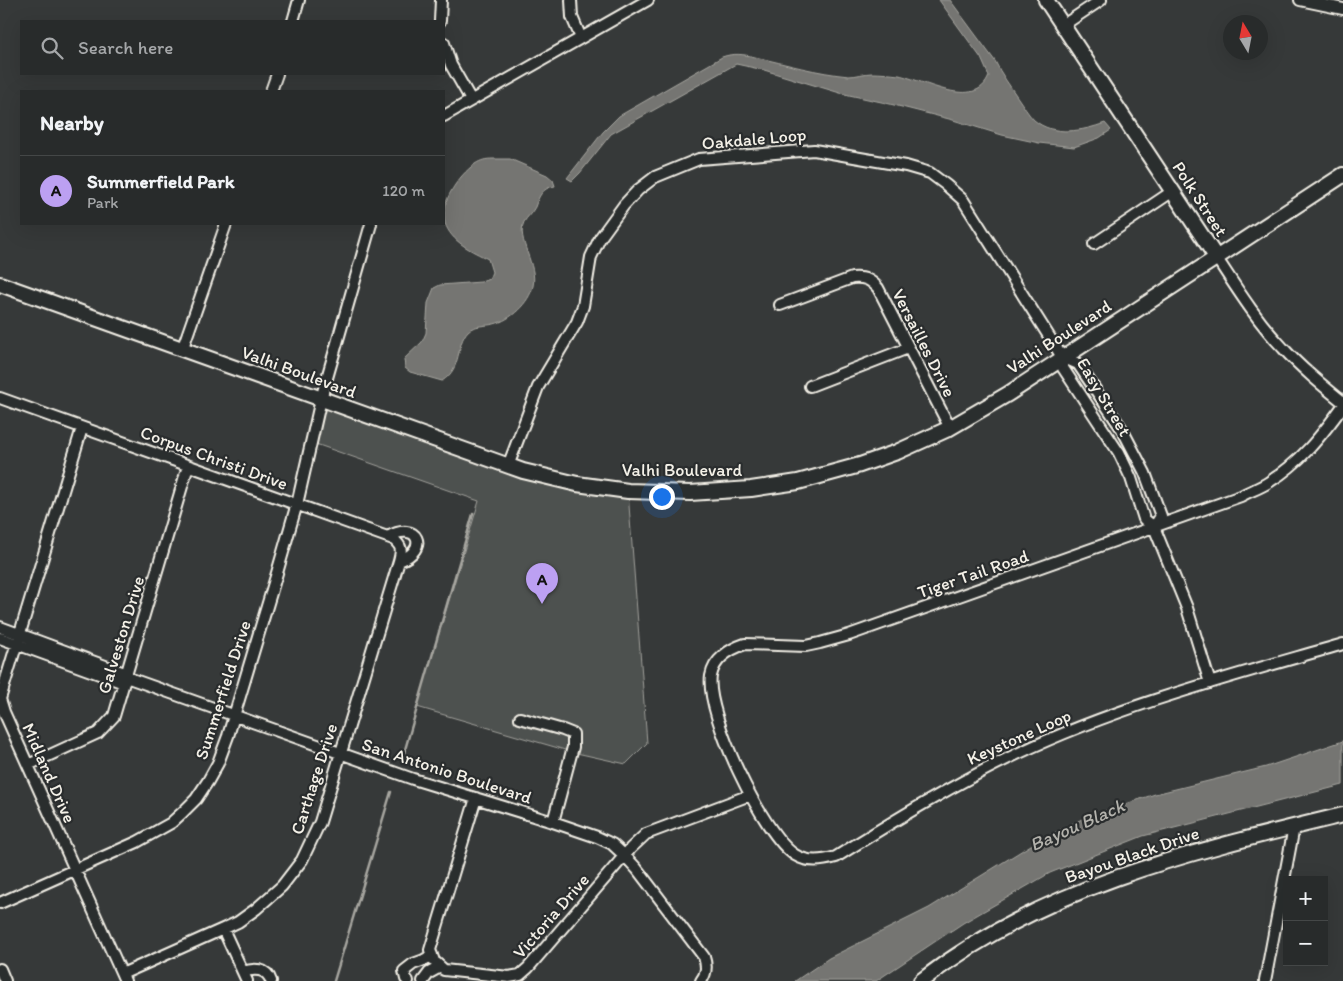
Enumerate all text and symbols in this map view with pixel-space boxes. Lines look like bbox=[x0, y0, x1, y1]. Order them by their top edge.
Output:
north arrow bbox=[1223, 15, 1268, 60]
search box bbox=[20, 20, 445, 75]
icon: search bbox=[38, 34, 66, 62]
text: Search here bbox=[78, 36, 173, 59]
text: Nearby bbox=[40, 110, 104, 135]
street label: Oakdale Loop bbox=[701, 123, 807, 155]
street label: Polk Street bbox=[1168, 157, 1233, 241]
text: Summerfield Park bbox=[87, 170, 235, 193]
text: A bbox=[51, 181, 61, 200]
text: 120 m bbox=[382, 181, 425, 200]
text: Park bbox=[87, 193, 118, 212]
street label: Versailles Drive bbox=[887, 285, 961, 401]
street label: Valhi Boulevard bbox=[1002, 295, 1116, 379]
street label: Valhi Boulevard bbox=[239, 341, 360, 403]
street label: Easy Street bbox=[1072, 354, 1136, 440]
street label: Corpus Christi Drive bbox=[137, 421, 291, 495]
street label: Valhi Boulevard bbox=[622, 459, 742, 481]
your location bbox=[649, 484, 675, 510]
street label: Tiger Tail Road bbox=[915, 545, 1031, 603]
pin: A bbox=[526, 563, 558, 604]
street label: Galveston Drive bbox=[93, 573, 149, 697]
street label: Summerfield Drive bbox=[190, 618, 256, 762]
street label: Keystone Loop bbox=[964, 704, 1075, 770]
street label: Midland Drive bbox=[17, 720, 81, 826]
street label: Carthage Drive bbox=[286, 721, 342, 837]
street label: San Antonio Boulevard bbox=[359, 733, 535, 809]
water label: Bayou Black bbox=[1026, 793, 1129, 856]
street label: Bayou Black Drive bbox=[1062, 822, 1202, 888]
street label: Victoria Drive bbox=[508, 869, 594, 963]
map controls bbox=[1283, 876, 1328, 966]
button: + bbox=[1283, 876, 1328, 921]
button: − bbox=[1283, 921, 1328, 966]

